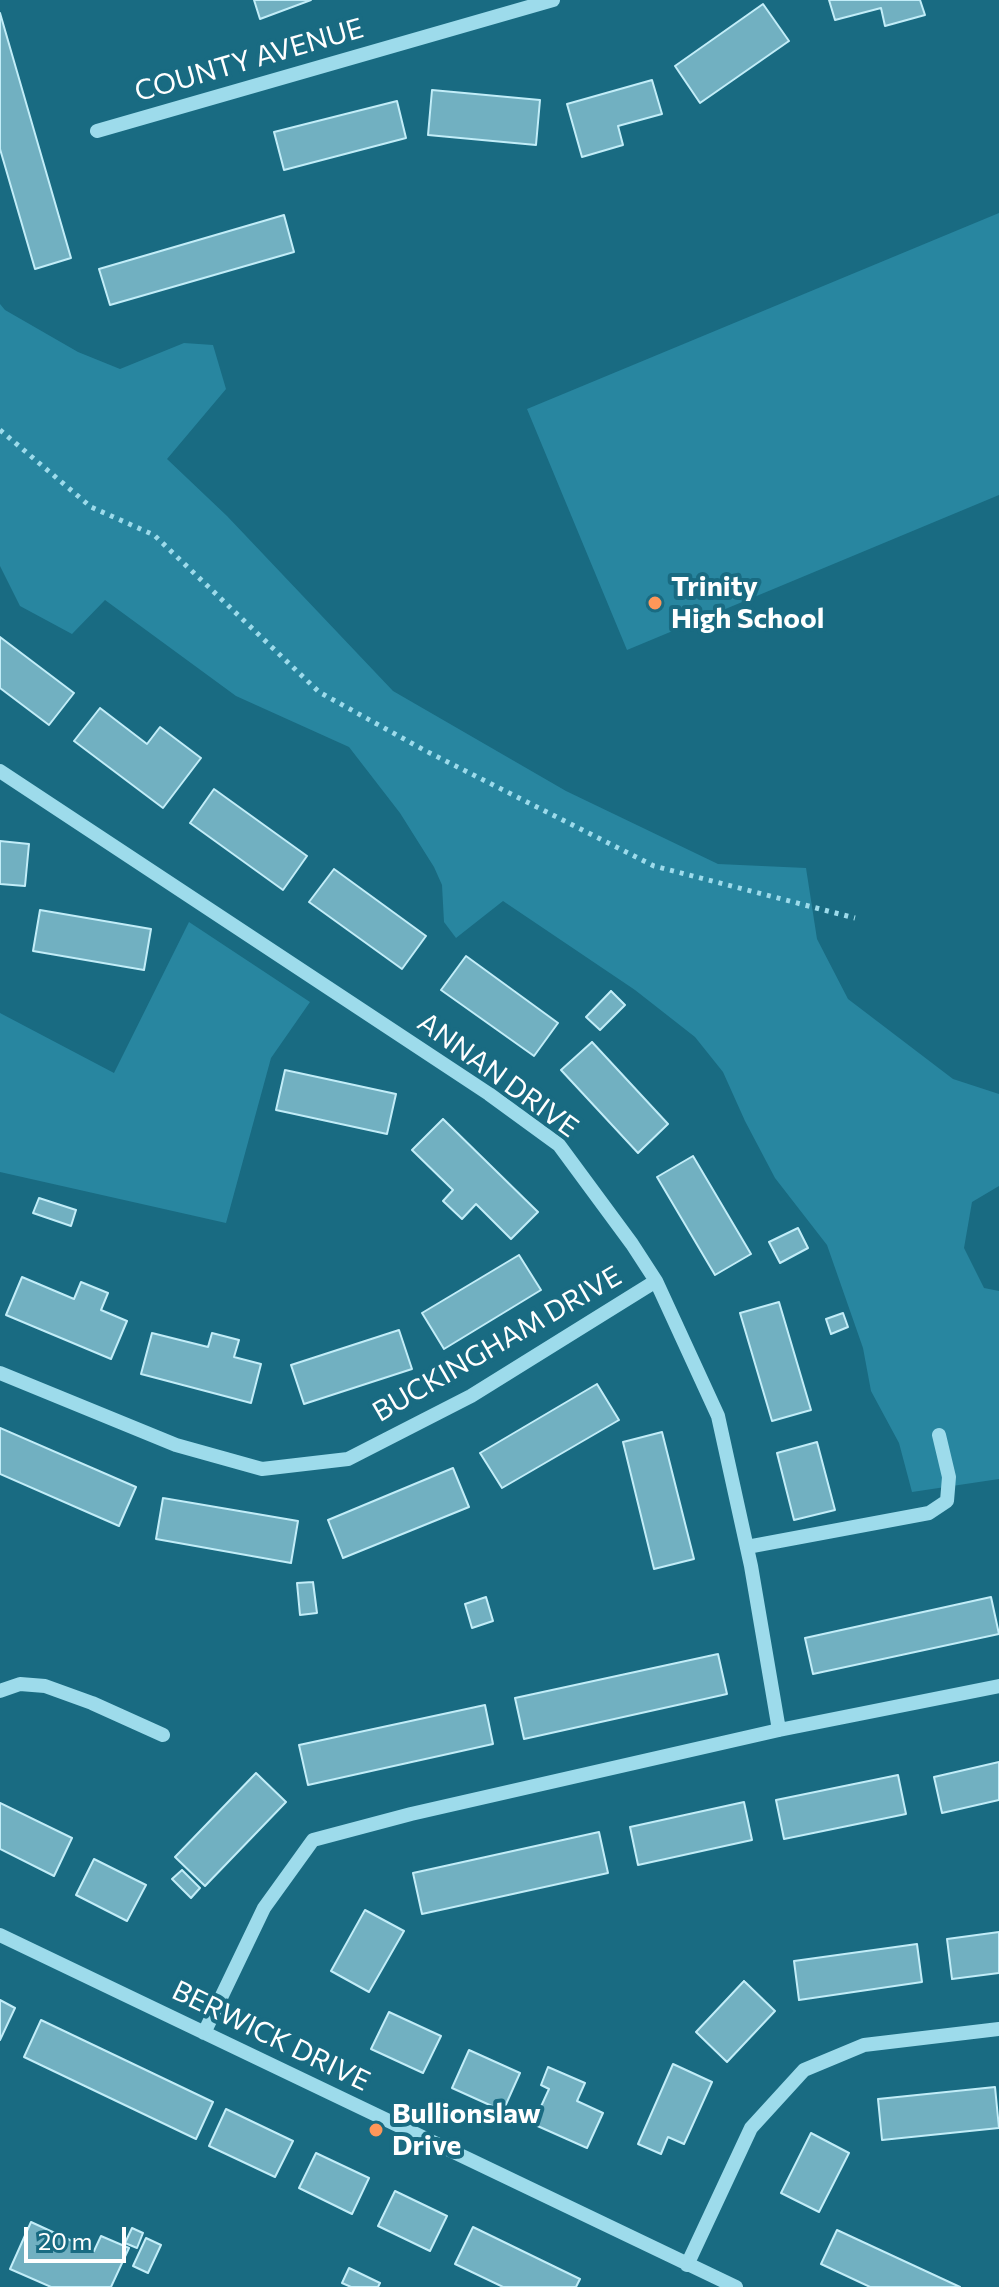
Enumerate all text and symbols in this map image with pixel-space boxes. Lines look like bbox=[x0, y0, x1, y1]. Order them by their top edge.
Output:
street label: COUNTY AVENUE bbox=[131, 11, 367, 109]
place label: Trinity High School bbox=[671, 570, 824, 636]
marker: Trinity High School bbox=[646, 594, 664, 612]
street label: ANNAN DRIVE bbox=[411, 1005, 585, 1145]
street label: BUCKINGHAM DRIVE bbox=[367, 1259, 627, 1429]
street label: BERWICK DRIVE bbox=[167, 1974, 375, 2098]
place label: Bullionslaw Drive bbox=[392, 2097, 541, 2163]
marker: Bullionslaw Drive bbox=[367, 2121, 385, 2139]
scale bar bbox=[28, 2211, 130, 2261]
text: 20 m bbox=[38, 2226, 92, 2255]

